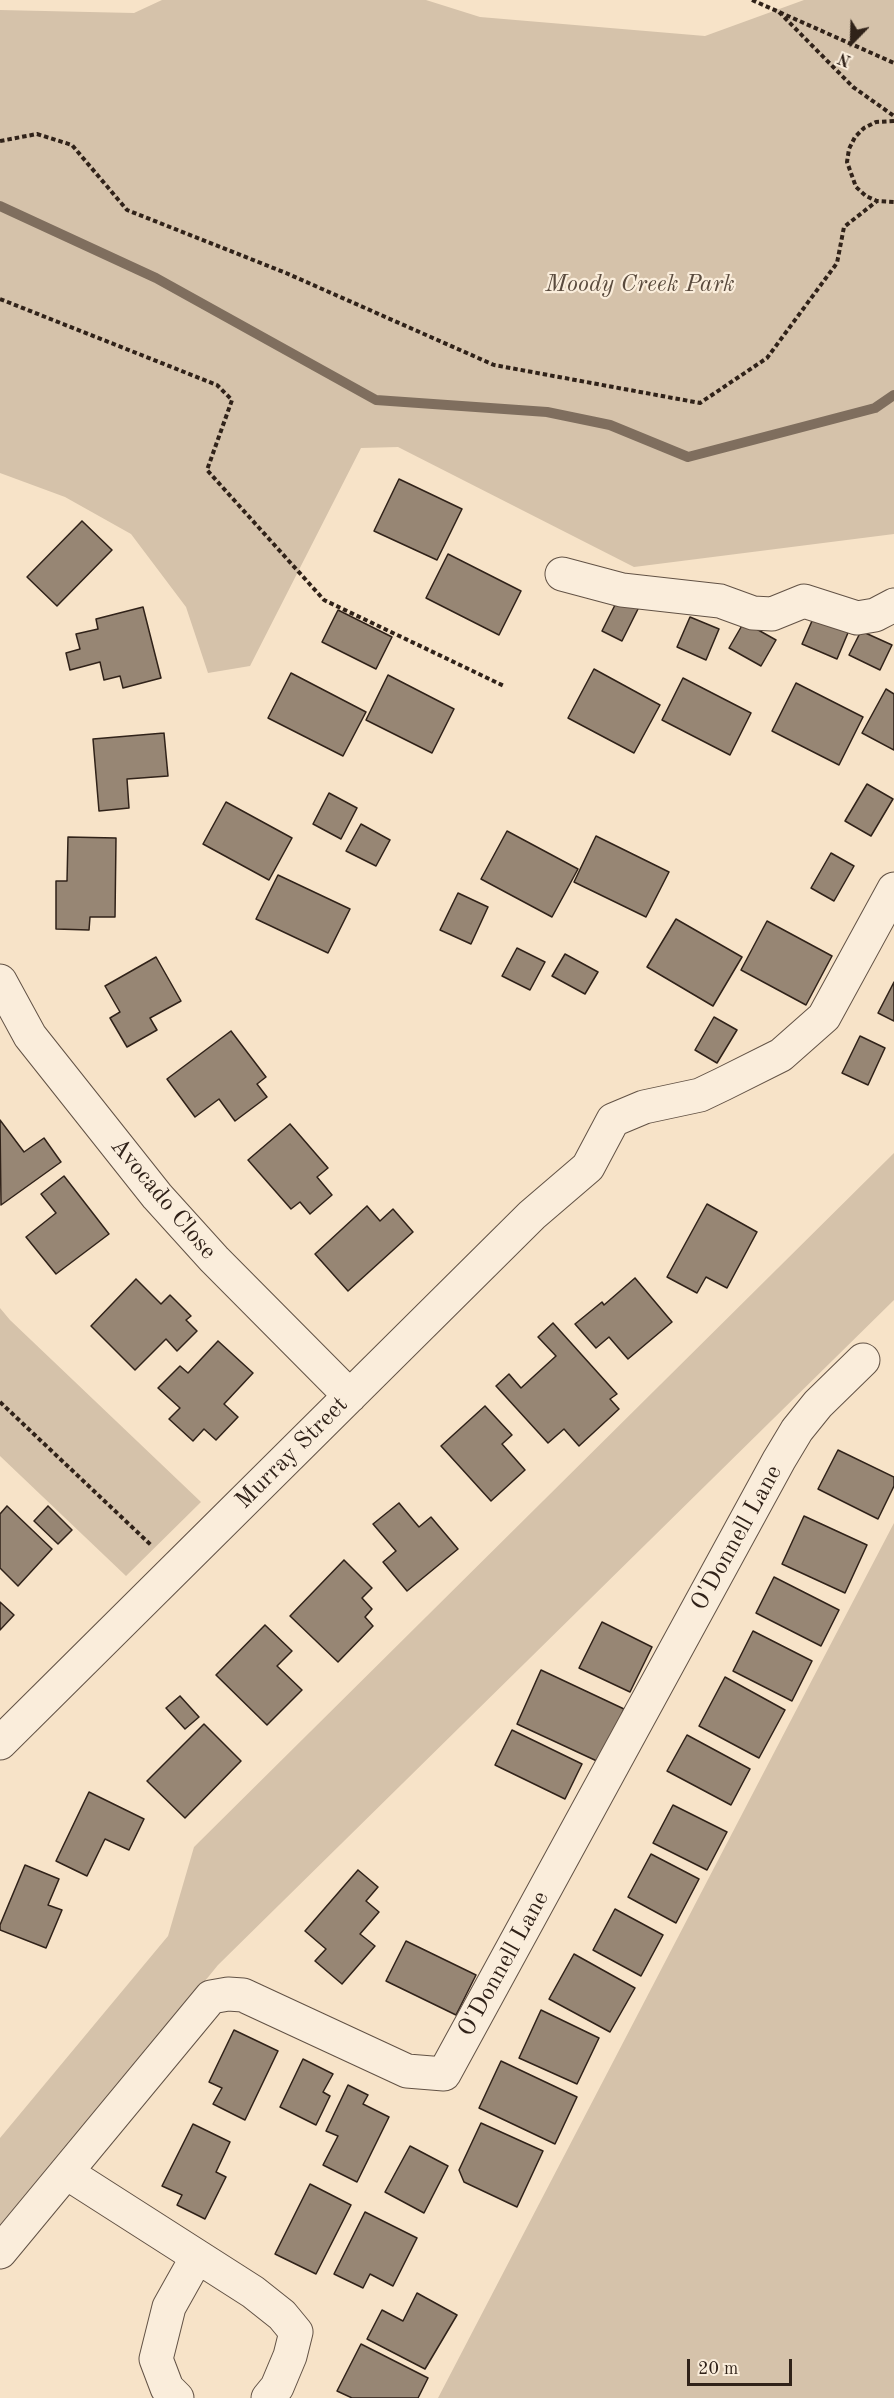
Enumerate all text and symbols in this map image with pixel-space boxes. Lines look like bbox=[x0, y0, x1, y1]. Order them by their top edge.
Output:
north arrow bbox=[822, 12, 882, 72]
text: N bbox=[836, 49, 854, 68]
park label: Moody Creek Park bbox=[545, 271, 735, 299]
street label: Avocado Close bbox=[104, 1132, 222, 1266]
street label: Murray Street bbox=[230, 1391, 354, 1515]
street label: O'Donnell Lane bbox=[685, 1460, 789, 1616]
street label: O'Donnell Lane bbox=[452, 1886, 556, 2042]
scale bar bbox=[690, 2347, 795, 2385]
text: 20 m bbox=[698, 2360, 738, 2378]

